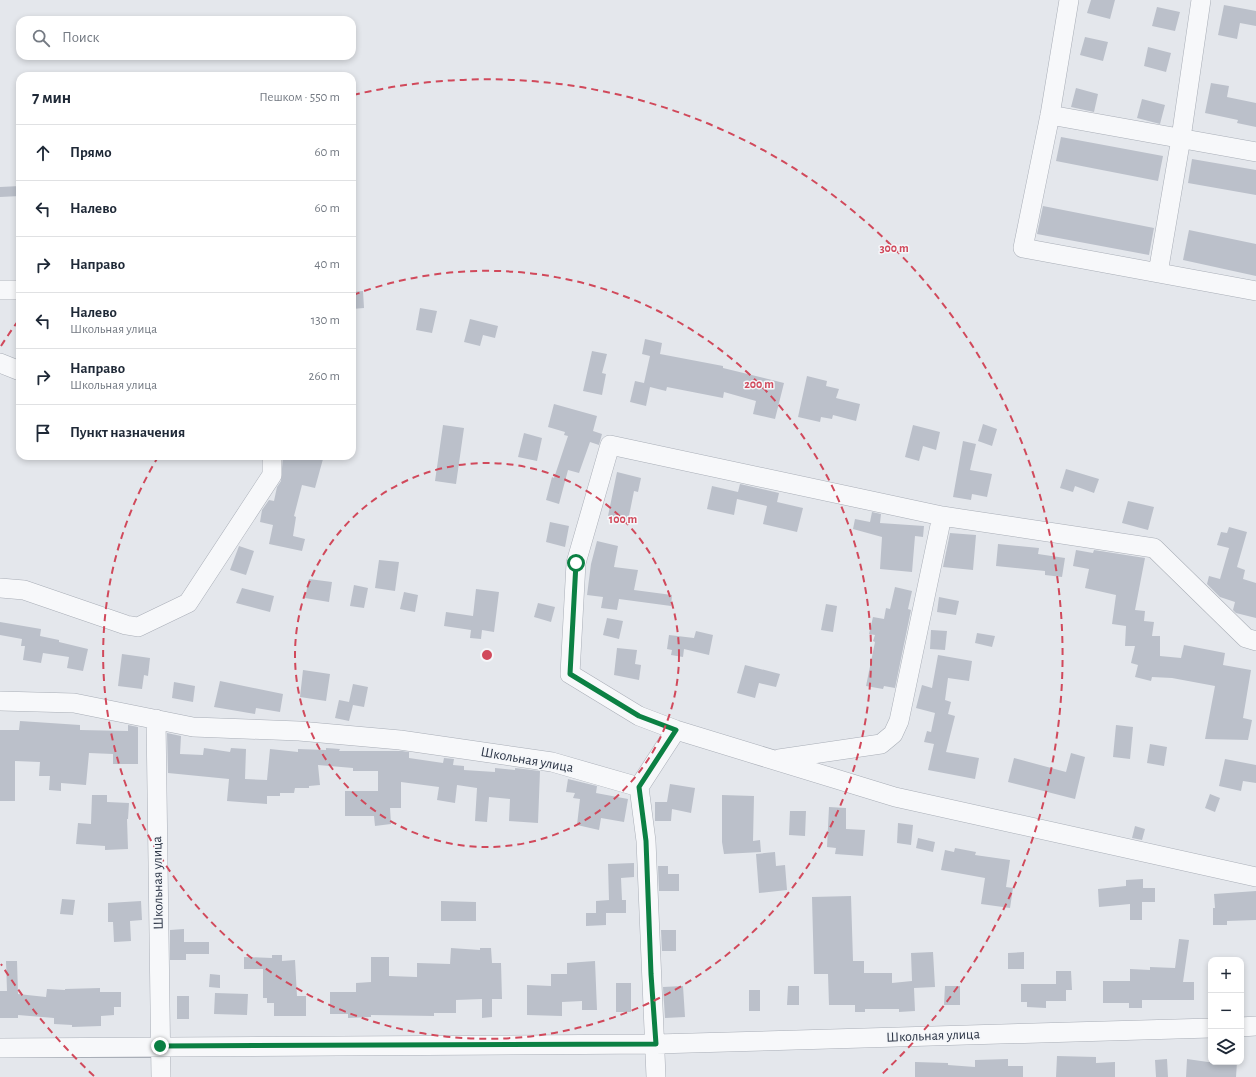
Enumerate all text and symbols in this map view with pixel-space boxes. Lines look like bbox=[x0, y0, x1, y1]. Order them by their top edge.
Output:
search box bbox=[16, 16, 356, 60]
icon: search bbox=[30, 27, 52, 49]
text: Поиск bbox=[62, 30, 100, 45]
text: 7 мин bbox=[32, 89, 71, 106]
text: Пешком · 550 m bbox=[259, 91, 340, 104]
icon: ahead bbox=[32, 142, 54, 164]
text: Прямо bbox=[70, 145, 112, 160]
text: 60 m bbox=[314, 146, 340, 159]
icon: left bbox=[32, 198, 54, 220]
text: Налево bbox=[70, 201, 117, 216]
text: 60 m bbox=[314, 202, 340, 215]
text: 300 m bbox=[879, 242, 909, 254]
icon: right bbox=[32, 254, 54, 276]
text: Направо bbox=[70, 257, 125, 272]
text: 40 m bbox=[314, 258, 340, 271]
text: Налево bbox=[70, 305, 117, 320]
icon: left bbox=[32, 310, 54, 332]
text: 130 m bbox=[311, 314, 340, 327]
text: Школьная улица bbox=[70, 323, 157, 336]
text: Направо bbox=[70, 361, 125, 376]
icon: right bbox=[32, 366, 54, 388]
text: 260 m bbox=[309, 370, 340, 383]
text: 200 m bbox=[744, 378, 774, 390]
text: Школьная улица bbox=[70, 379, 157, 392]
icon: arrive bbox=[32, 422, 54, 444]
text: Пункт назначения bbox=[70, 425, 185, 440]
text: 100 m bbox=[609, 513, 637, 525]
route start bbox=[567, 554, 585, 572]
centre of rings bbox=[480, 648, 494, 662]
street label: Школьная улица bbox=[480, 745, 575, 775]
street label: Школьная улица bbox=[150, 835, 166, 930]
map controls bbox=[1208, 957, 1244, 1065]
button: + bbox=[1208, 957, 1244, 993]
button: − bbox=[1208, 993, 1244, 1029]
street label: Школьная улица bbox=[886, 1027, 981, 1045]
button: layers bbox=[1208, 1029, 1244, 1065]
route end bbox=[151, 1037, 169, 1055]

